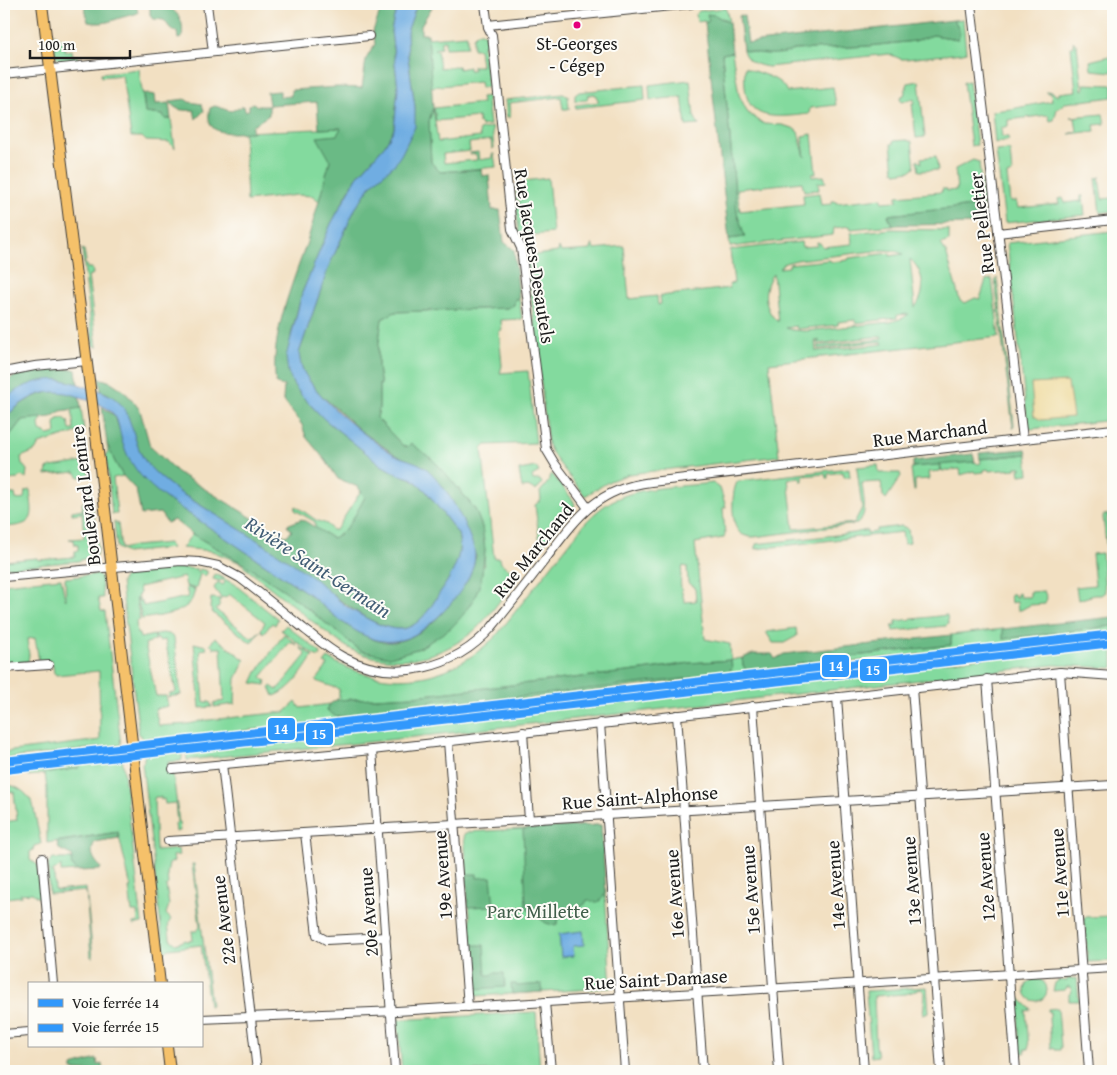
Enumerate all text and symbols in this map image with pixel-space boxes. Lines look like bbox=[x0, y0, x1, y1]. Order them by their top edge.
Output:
marker: St-Georges - Cégep bbox=[572, 20, 582, 30]
scale bar bbox=[30, 28, 130, 60]
place label: St-Georges - Cégep bbox=[536, 30, 618, 79]
text: 100 m bbox=[38, 34, 76, 55]
street label: Rue Jacques-Desautels bbox=[507, 167, 563, 345]
street label: Rue Pelletier bbox=[961, 171, 1001, 275]
street label: Rue Marchand bbox=[871, 412, 990, 454]
street label: Boulevard Lemire bbox=[63, 424, 107, 567]
street label: Rue Marchand bbox=[486, 496, 581, 604]
water label: Rivière Saint-Germain bbox=[239, 508, 397, 625]
line badge: 14 bbox=[821, 654, 850, 678]
text: 14 bbox=[829, 656, 843, 676]
line badge: 15 bbox=[859, 658, 888, 682]
text: 15 bbox=[866, 660, 880, 680]
line badge: 14 bbox=[267, 717, 296, 741]
text: 14 bbox=[274, 719, 288, 739]
line badge: 15 bbox=[305, 722, 334, 746]
text: 15 bbox=[312, 724, 326, 744]
street label: Rue Saint-Alphonse bbox=[561, 778, 719, 816]
street label: 11e Avenue bbox=[1042, 827, 1076, 919]
street label: 19e Avenue bbox=[425, 829, 459, 921]
street label: 12e Avenue bbox=[968, 831, 1002, 923]
street label: 13e Avenue bbox=[894, 835, 928, 927]
street label: 14e Avenue bbox=[818, 839, 852, 931]
street label: 15e Avenue bbox=[733, 844, 767, 936]
street label: 16e Avenue bbox=[657, 848, 691, 940]
street label: 20e Avenue bbox=[351, 866, 385, 958]
street label: 22e Avenue bbox=[204, 874, 242, 966]
park label: Parc Millette bbox=[487, 897, 589, 925]
street label: Rue Saint-Damase bbox=[584, 961, 728, 997]
legend bbox=[28, 982, 202, 1048]
text: Voie ferrée 14 bbox=[72, 992, 159, 1013]
text: Voie ferrée 15 bbox=[72, 1016, 159, 1037]

